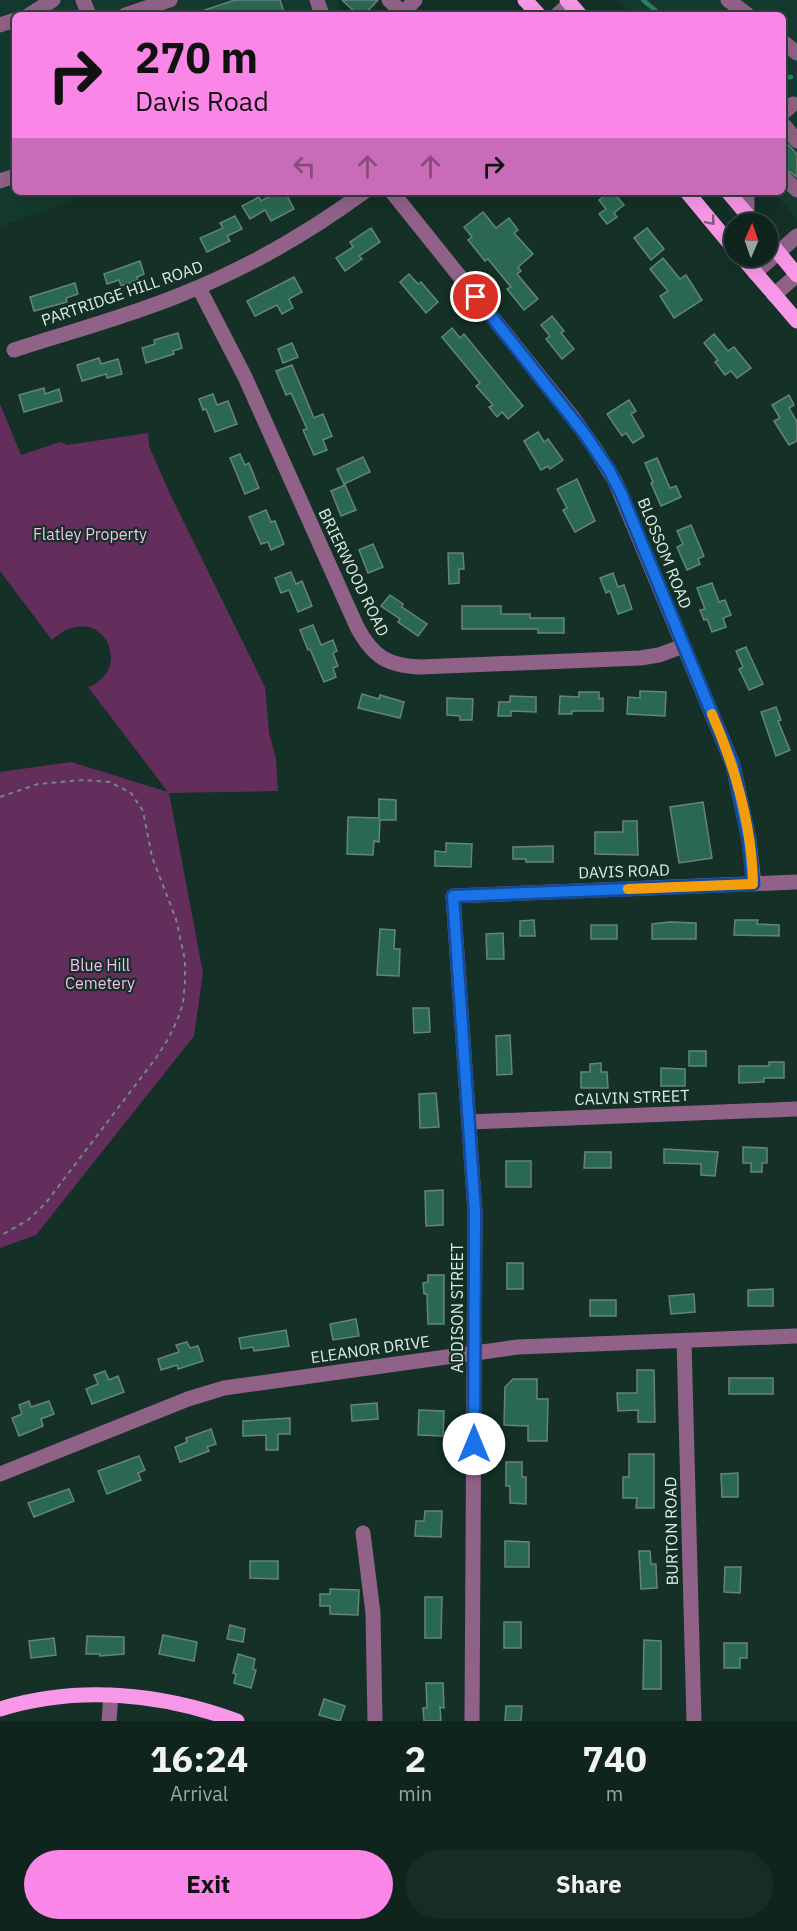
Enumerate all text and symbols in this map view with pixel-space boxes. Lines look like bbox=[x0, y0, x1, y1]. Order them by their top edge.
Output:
text: 270 m bbox=[135, 30, 258, 85]
icon: right bbox=[36, 36, 114, 114]
text: Davis Road bbox=[135, 83, 269, 118]
icon: left bbox=[288, 150, 321, 183]
icon: ahead bbox=[351, 150, 384, 183]
icon: ahead bbox=[414, 150, 447, 183]
icon: right bbox=[477, 150, 510, 183]
north arrow bbox=[724, 213, 778, 267]
map controls bbox=[724, 213, 778, 267]
one-way arrow bbox=[704, 214, 715, 225]
street label: PARTRIDGE HILL ROAD bbox=[39, 256, 205, 330]
pin bbox=[450, 271, 501, 322]
icon: arrive bbox=[459, 280, 492, 313]
street label: BLOSSOM ROAD bbox=[634, 495, 696, 611]
street label: BRIERWOOD ROAD bbox=[314, 505, 394, 639]
park label: Flatley Property bbox=[33, 524, 147, 544]
street label: DAVIS ROAD bbox=[578, 859, 670, 883]
park label: Blue Hill Cemetery bbox=[65, 955, 135, 993]
street label: CALVIN STREET bbox=[574, 1085, 690, 1109]
street label: ADDISON STREET bbox=[447, 1243, 467, 1373]
street label: ELEANOR DRIVE bbox=[309, 1331, 431, 1367]
position arrow bbox=[442, 1412, 506, 1476]
street label: BURTON ROAD bbox=[660, 1477, 682, 1585]
text: 16:24 bbox=[150, 1735, 248, 1782]
text: 2 bbox=[404, 1735, 426, 1782]
text: 740 bbox=[582, 1735, 647, 1782]
text: Arrival bbox=[170, 1780, 228, 1807]
text: min bbox=[398, 1780, 432, 1807]
text: m bbox=[606, 1780, 623, 1807]
button: Exit bbox=[24, 1850, 393, 1919]
button: Share bbox=[405, 1850, 773, 1919]

